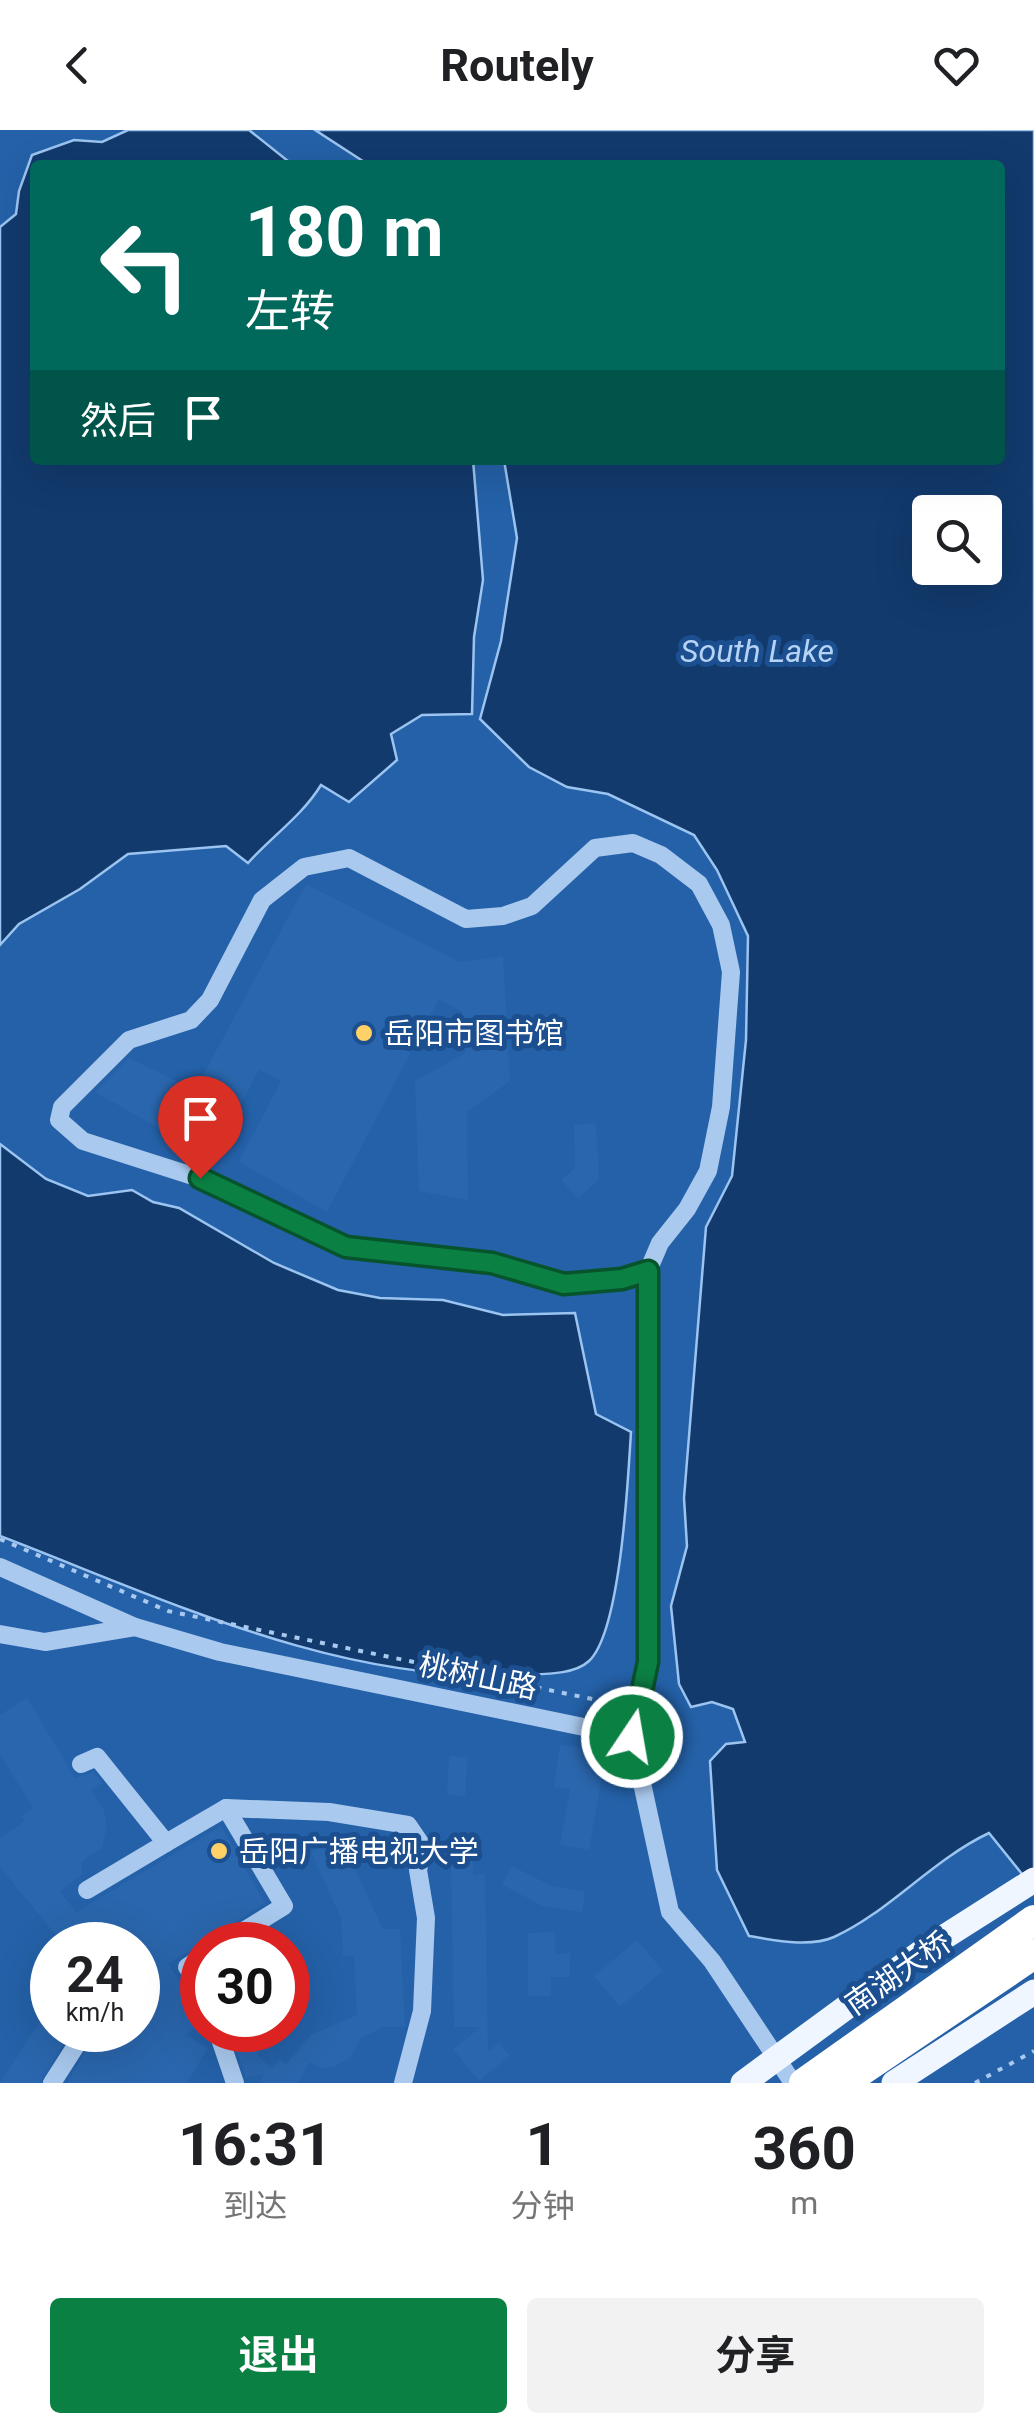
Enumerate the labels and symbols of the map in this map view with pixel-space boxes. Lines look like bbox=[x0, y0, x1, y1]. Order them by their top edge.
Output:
water label: South Lake bbox=[680, 632, 834, 670]
place label: 岳阳市图书馆 bbox=[384, 1016, 564, 1051]
marker: 岳阳市图书馆 bbox=[353, 1022, 375, 1044]
pin bbox=[158, 1076, 243, 1179]
street label: 桃树山路 bbox=[416, 1646, 540, 1706]
position arrow bbox=[580, 1685, 684, 1789]
place label: 岳阳广播电视大学 bbox=[239, 1834, 479, 1869]
marker: 岳阳广播电视大学 bbox=[208, 1840, 230, 1862]
speed limit sign: 30 bbox=[180, 1922, 310, 2052]
street label: 南湖大桥 bbox=[839, 1924, 957, 2022]

